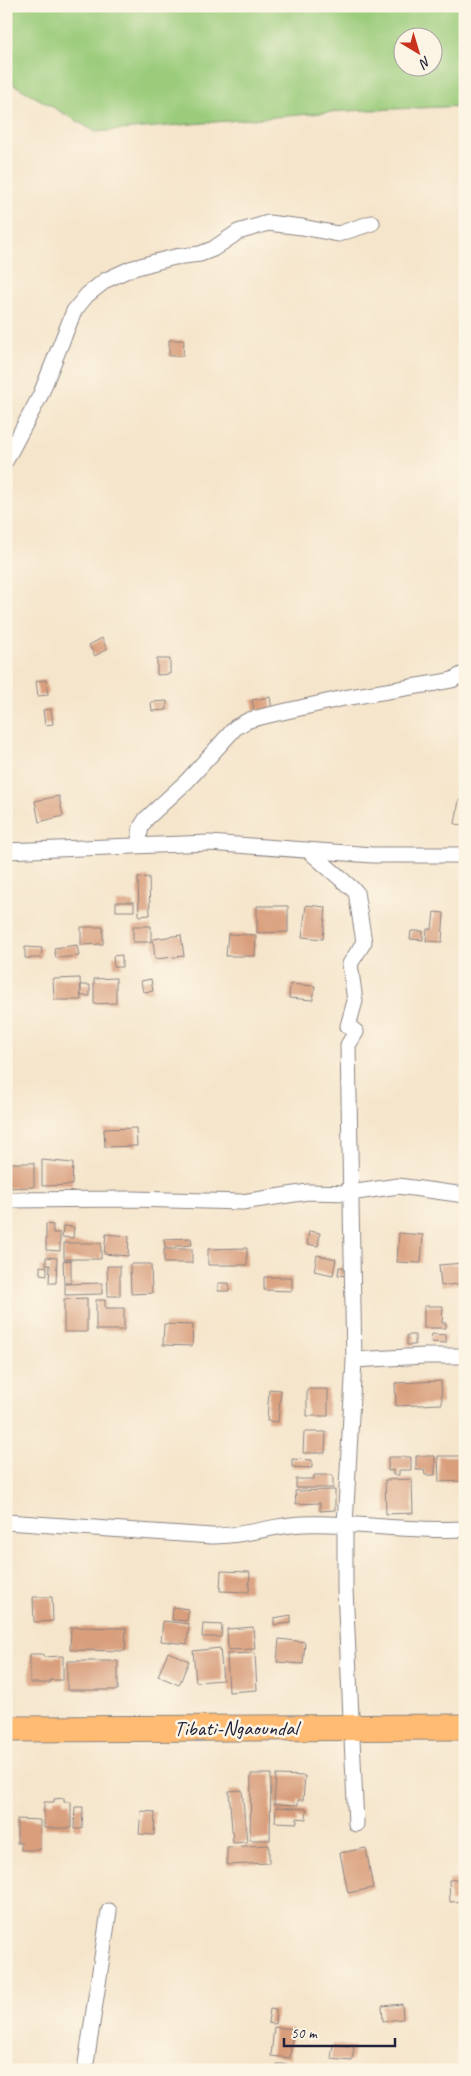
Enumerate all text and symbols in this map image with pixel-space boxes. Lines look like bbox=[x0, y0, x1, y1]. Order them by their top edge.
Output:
north arrow bbox=[394, 28, 444, 78]
text: N bbox=[415, 52, 434, 73]
street label: Tibati-Ngaoundal bbox=[174, 1715, 301, 1741]
scale bar bbox=[284, 2016, 395, 2048]
text: 50 m bbox=[291, 2024, 318, 2043]

